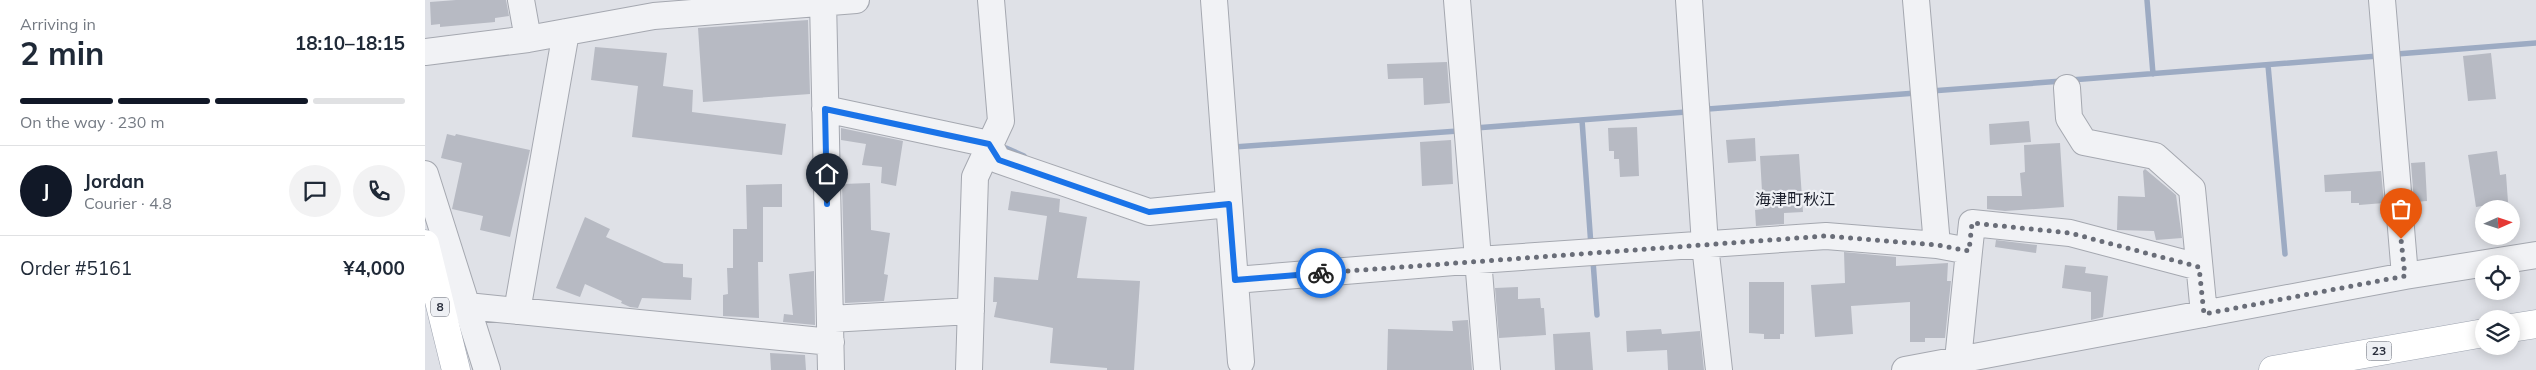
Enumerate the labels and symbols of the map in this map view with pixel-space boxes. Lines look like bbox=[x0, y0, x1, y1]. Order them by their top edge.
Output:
pin bbox=[806, 153, 848, 204]
pin bbox=[2380, 188, 2422, 239]
district label: 海津町秋江 bbox=[1755, 189, 1835, 209]
north arrow bbox=[2475, 200, 2520, 245]
courier bbox=[1296, 248, 1346, 298]
road number: 8 bbox=[431, 298, 449, 316]
road number: 23 bbox=[2367, 342, 2391, 361]

